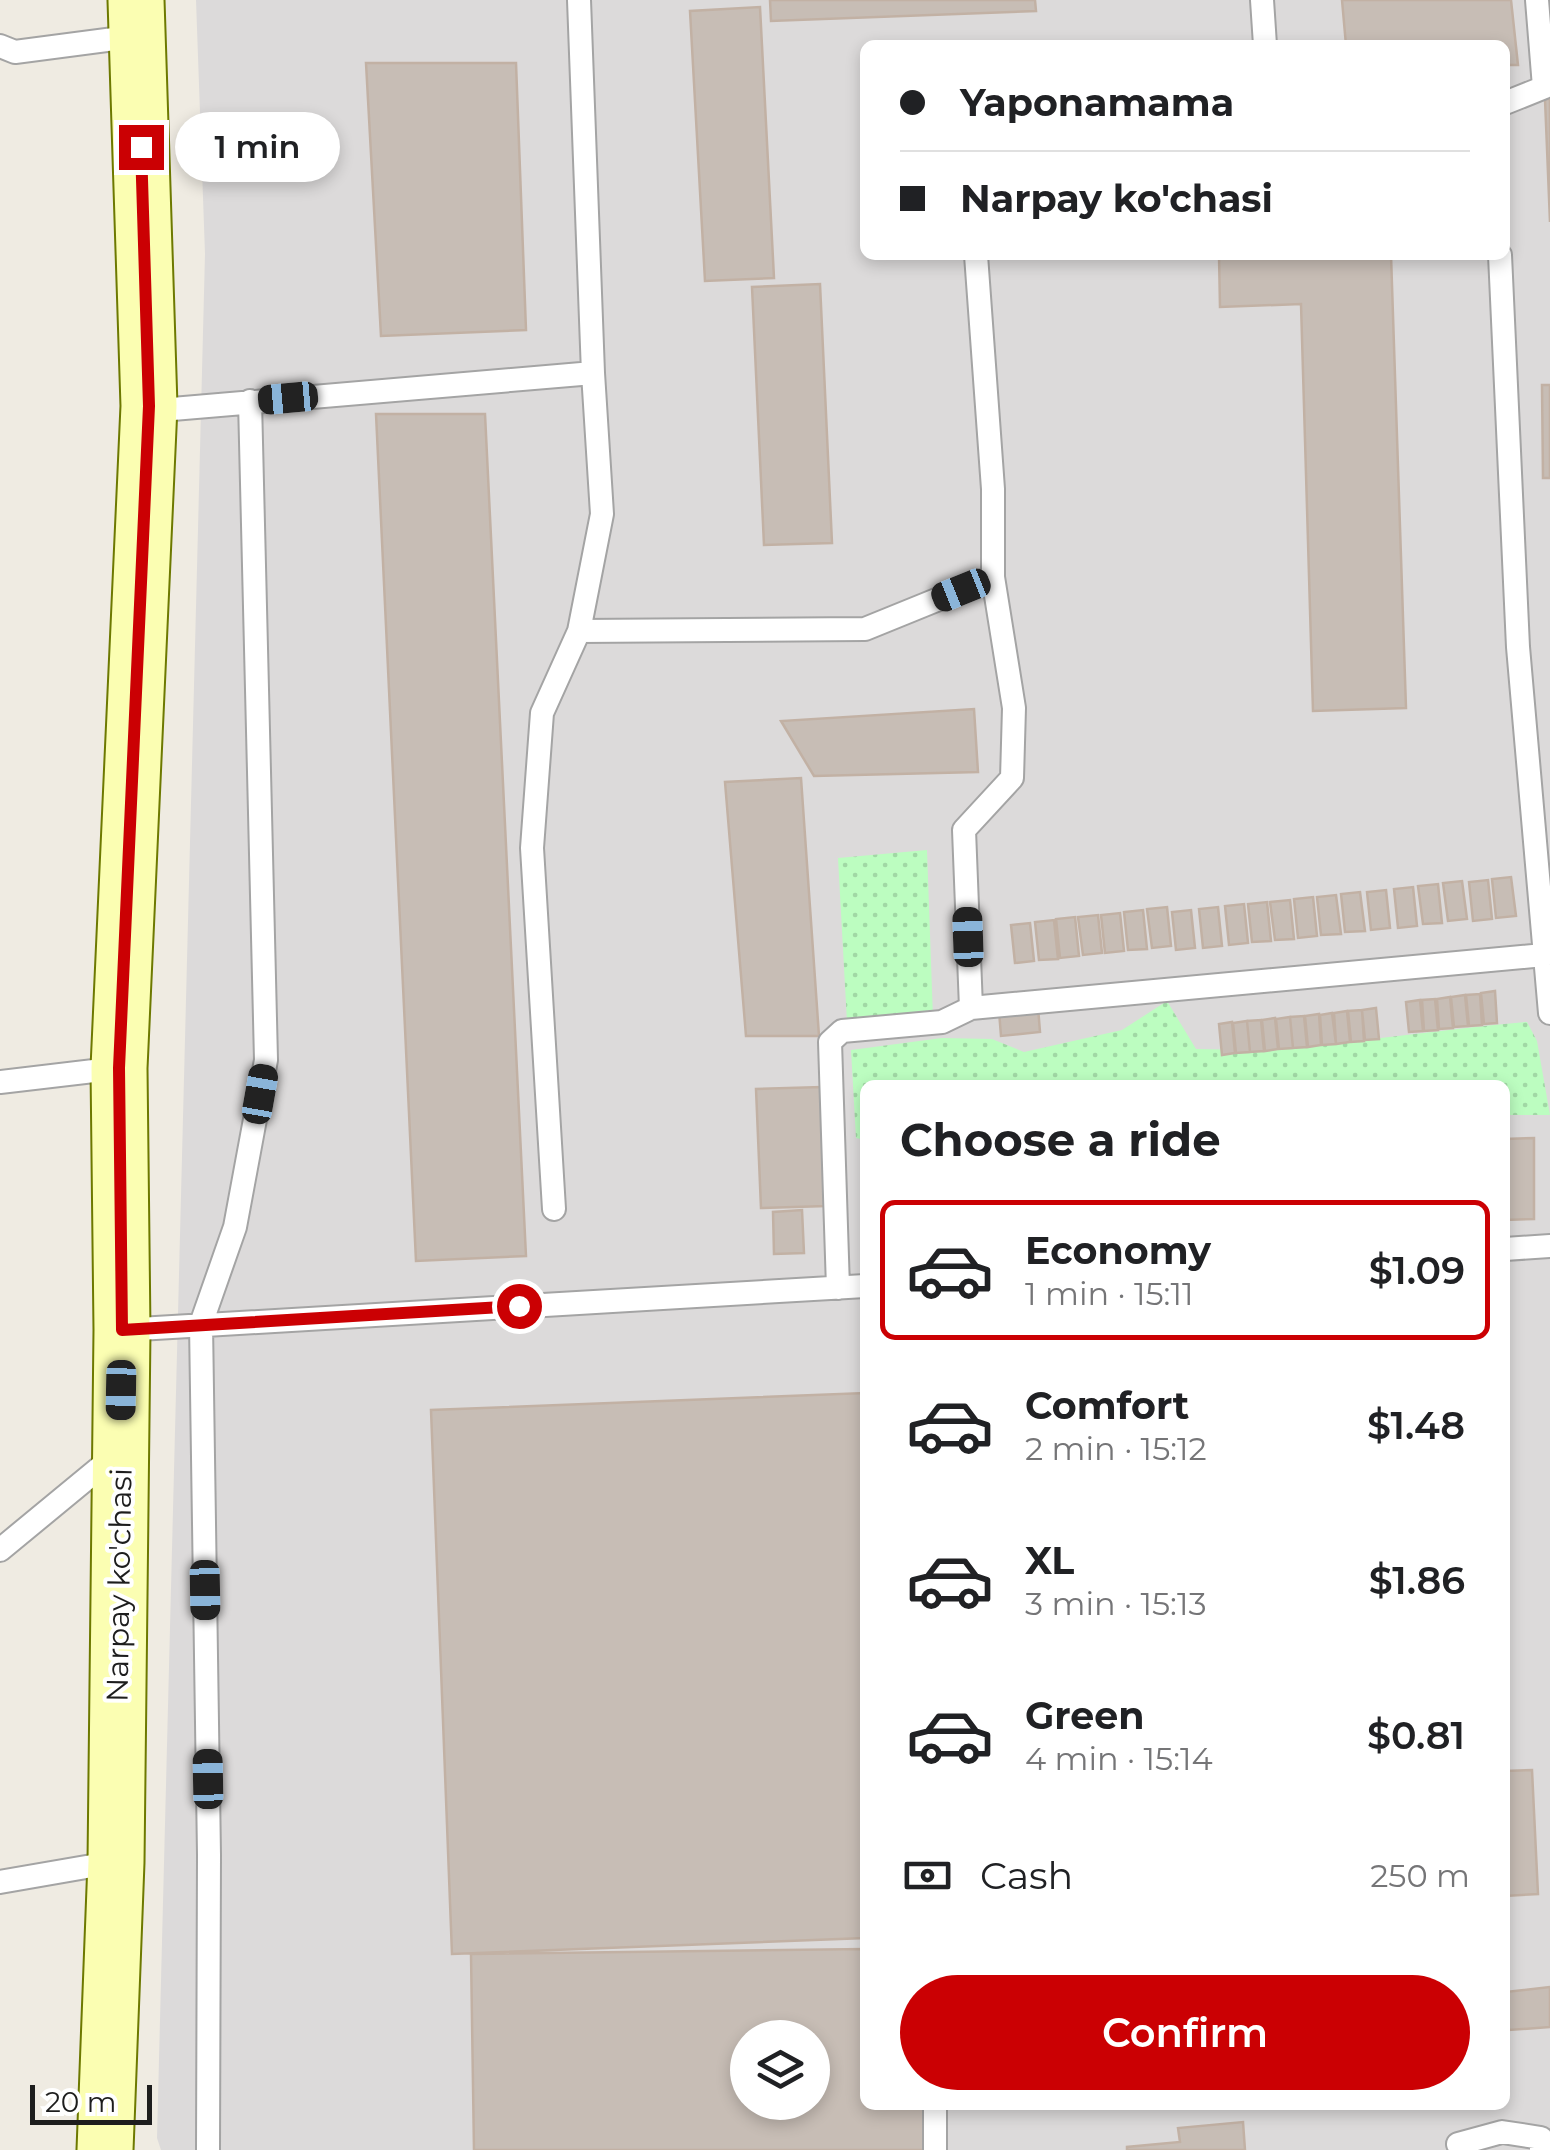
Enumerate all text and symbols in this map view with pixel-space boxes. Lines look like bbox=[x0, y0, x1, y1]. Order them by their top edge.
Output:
text: Yaponamama bbox=[960, 79, 1234, 126]
callout: 1 min bbox=[176, 112, 341, 182]
route end bbox=[119, 125, 164, 170]
text: 1 min bbox=[215, 127, 300, 166]
text: Narpay ko'chasi bbox=[960, 175, 1273, 222]
car bbox=[257, 380, 319, 416]
car bbox=[928, 565, 994, 615]
car bbox=[952, 906, 984, 968]
car bbox=[240, 1062, 280, 1126]
text: Choose a ride bbox=[900, 1112, 1221, 1167]
icon: car bbox=[905, 1225, 995, 1315]
text: Economy bbox=[1025, 1227, 1211, 1274]
text: $1.09 bbox=[1369, 1247, 1465, 1294]
text: 1 min · 15:11 bbox=[1025, 1274, 1194, 1313]
route start bbox=[497, 1284, 542, 1329]
car bbox=[105, 1360, 137, 1420]
icon: car bbox=[905, 1380, 995, 1470]
text: Comfort bbox=[1025, 1382, 1189, 1429]
text: $1.48 bbox=[1367, 1402, 1465, 1449]
text: 2 min · 15:12 bbox=[1025, 1429, 1207, 1468]
street label: Narpay ko'chasi bbox=[98, 1468, 140, 1702]
icon: car bbox=[905, 1535, 995, 1625]
text: XL bbox=[1025, 1537, 1074, 1584]
text: $1.86 bbox=[1369, 1557, 1465, 1604]
car bbox=[189, 1560, 221, 1620]
text: 3 min · 15:13 bbox=[1025, 1584, 1207, 1623]
icon: car bbox=[905, 1690, 995, 1780]
text: Green bbox=[1025, 1692, 1145, 1739]
text: $0.81 bbox=[1367, 1712, 1465, 1759]
text: 4 min · 15:14 bbox=[1025, 1739, 1213, 1778]
car bbox=[192, 1749, 224, 1809]
icon: cash bbox=[900, 1848, 955, 1903]
text: Cash bbox=[980, 1852, 1073, 1899]
text: 250 m bbox=[1370, 1856, 1470, 1895]
button: Confirm bbox=[900, 1975, 1470, 2090]
map controls bbox=[730, 2020, 830, 2120]
button: layers bbox=[730, 2020, 830, 2120]
scale bar bbox=[30, 2080, 152, 2124]
text: 20 m bbox=[45, 2085, 116, 2119]

